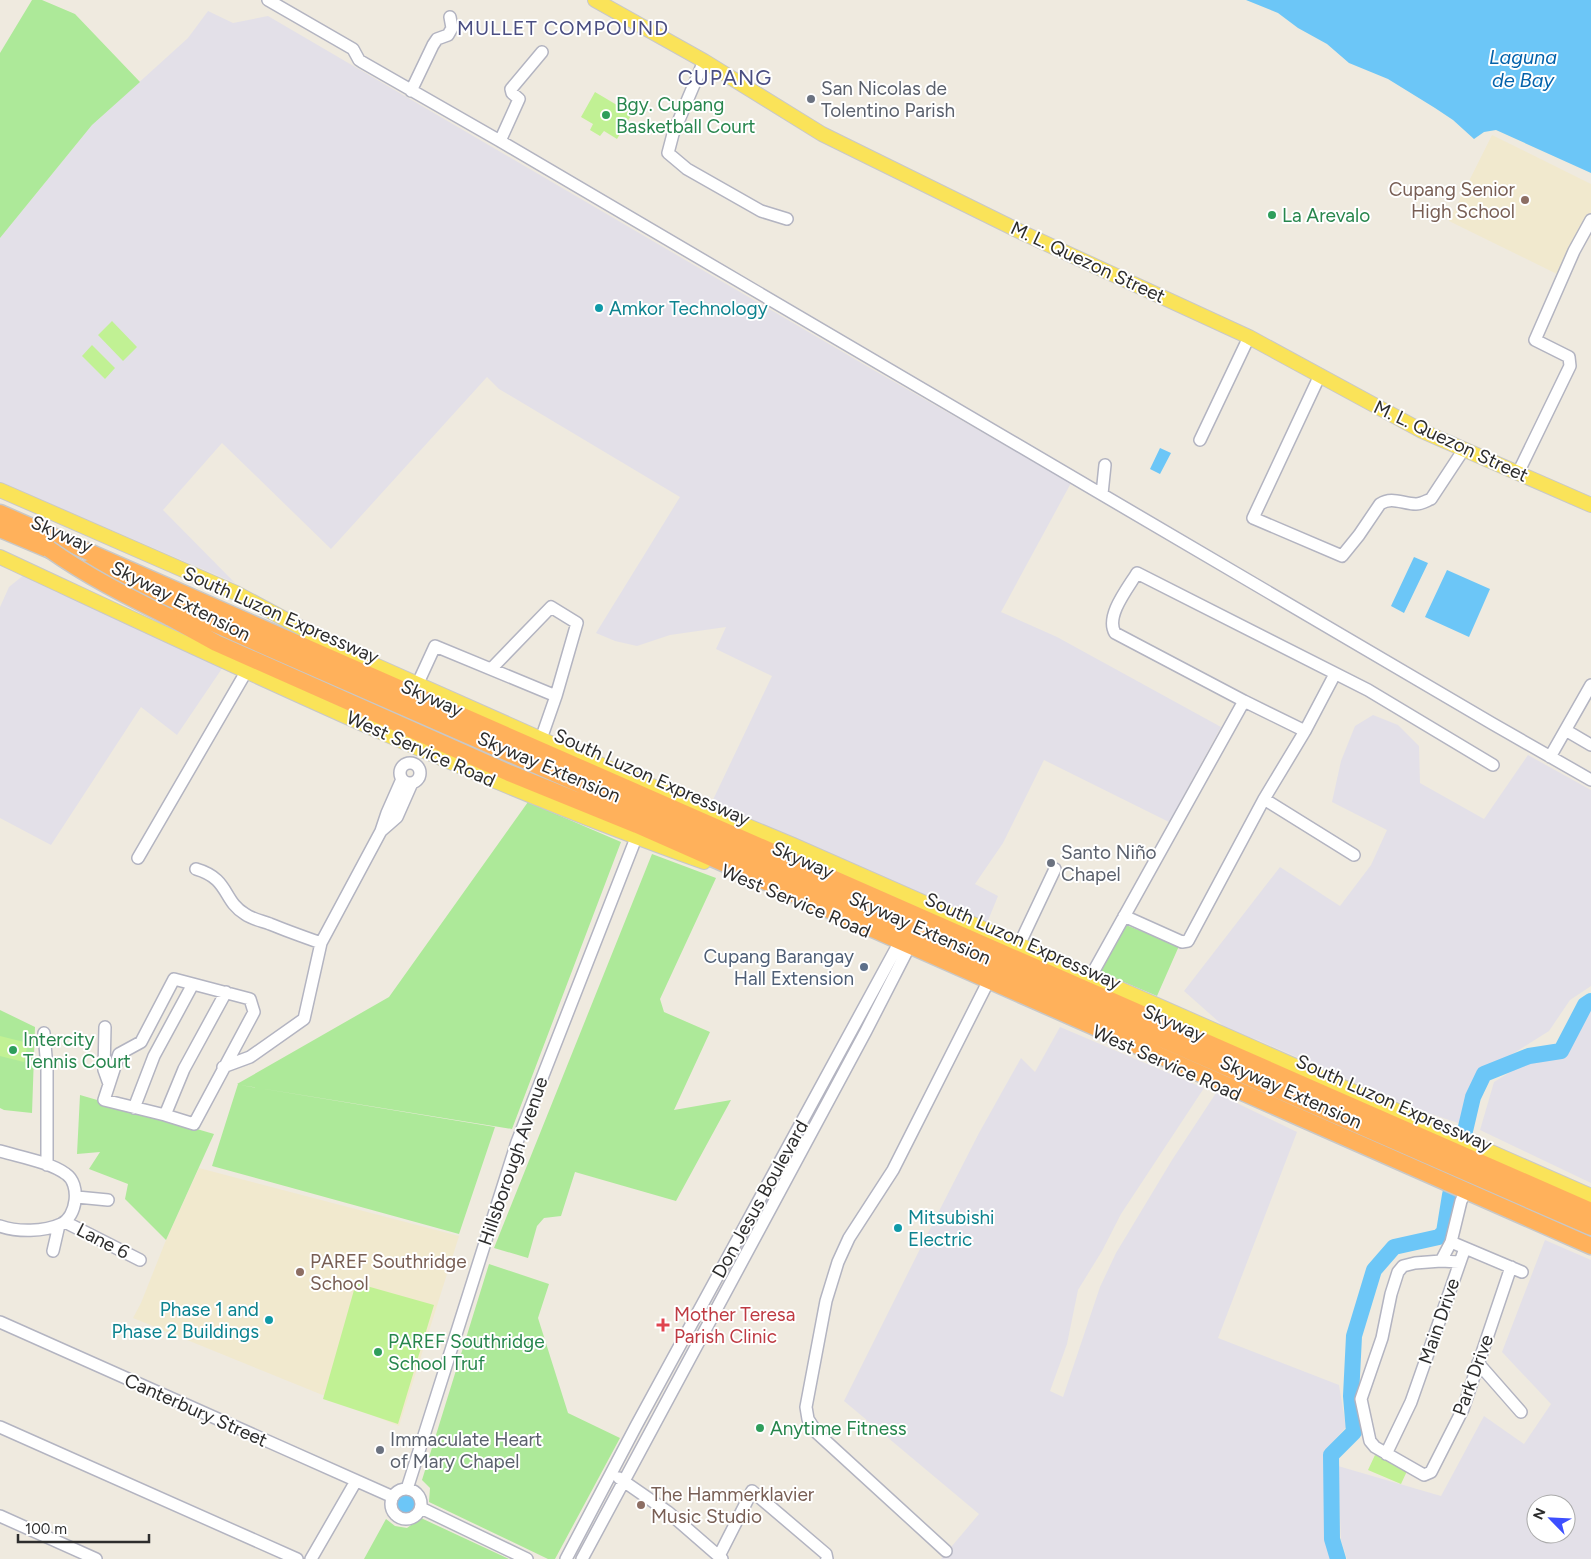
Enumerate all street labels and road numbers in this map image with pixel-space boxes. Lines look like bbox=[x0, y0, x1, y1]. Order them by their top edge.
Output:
street label: M. L. Quezon Street bbox=[1007, 216, 1169, 308]
street label: M. L. Quezon Street bbox=[1370, 395, 1532, 487]
street label: Skyway bbox=[28, 510, 96, 558]
street label: Skyway Extension bbox=[108, 556, 254, 646]
street label: South Luzon Expressway bbox=[179, 561, 383, 669]
street label: Skyway bbox=[398, 674, 466, 722]
street label: West Service Road bbox=[343, 706, 499, 792]
street label: South Luzon Expressway bbox=[550, 723, 754, 831]
street label: Skyway Extension bbox=[474, 727, 624, 807]
street label: Skyway bbox=[769, 836, 837, 884]
street label: West Service Road bbox=[718, 859, 874, 943]
street label: Skyway Extension bbox=[845, 886, 995, 970]
street label: South Luzon Expressway bbox=[921, 887, 1125, 995]
street label: Skyway bbox=[1140, 999, 1208, 1047]
street label: West Service Road bbox=[1089, 1020, 1245, 1106]
street label: South Luzon Expressway bbox=[1292, 1049, 1496, 1157]
street label: Skyway Extension bbox=[1216, 1050, 1366, 1134]
street label: Hillsborough Avenue bbox=[473, 1074, 553, 1248]
street label: Don Jesus Boulevard bbox=[707, 1116, 813, 1282]
street label: Lane 6 bbox=[73, 1218, 133, 1264]
street label: Main Drive bbox=[1414, 1275, 1464, 1367]
street label: Park Drive bbox=[1448, 1331, 1498, 1419]
street label: Canterbury Street bbox=[121, 1368, 271, 1452]

